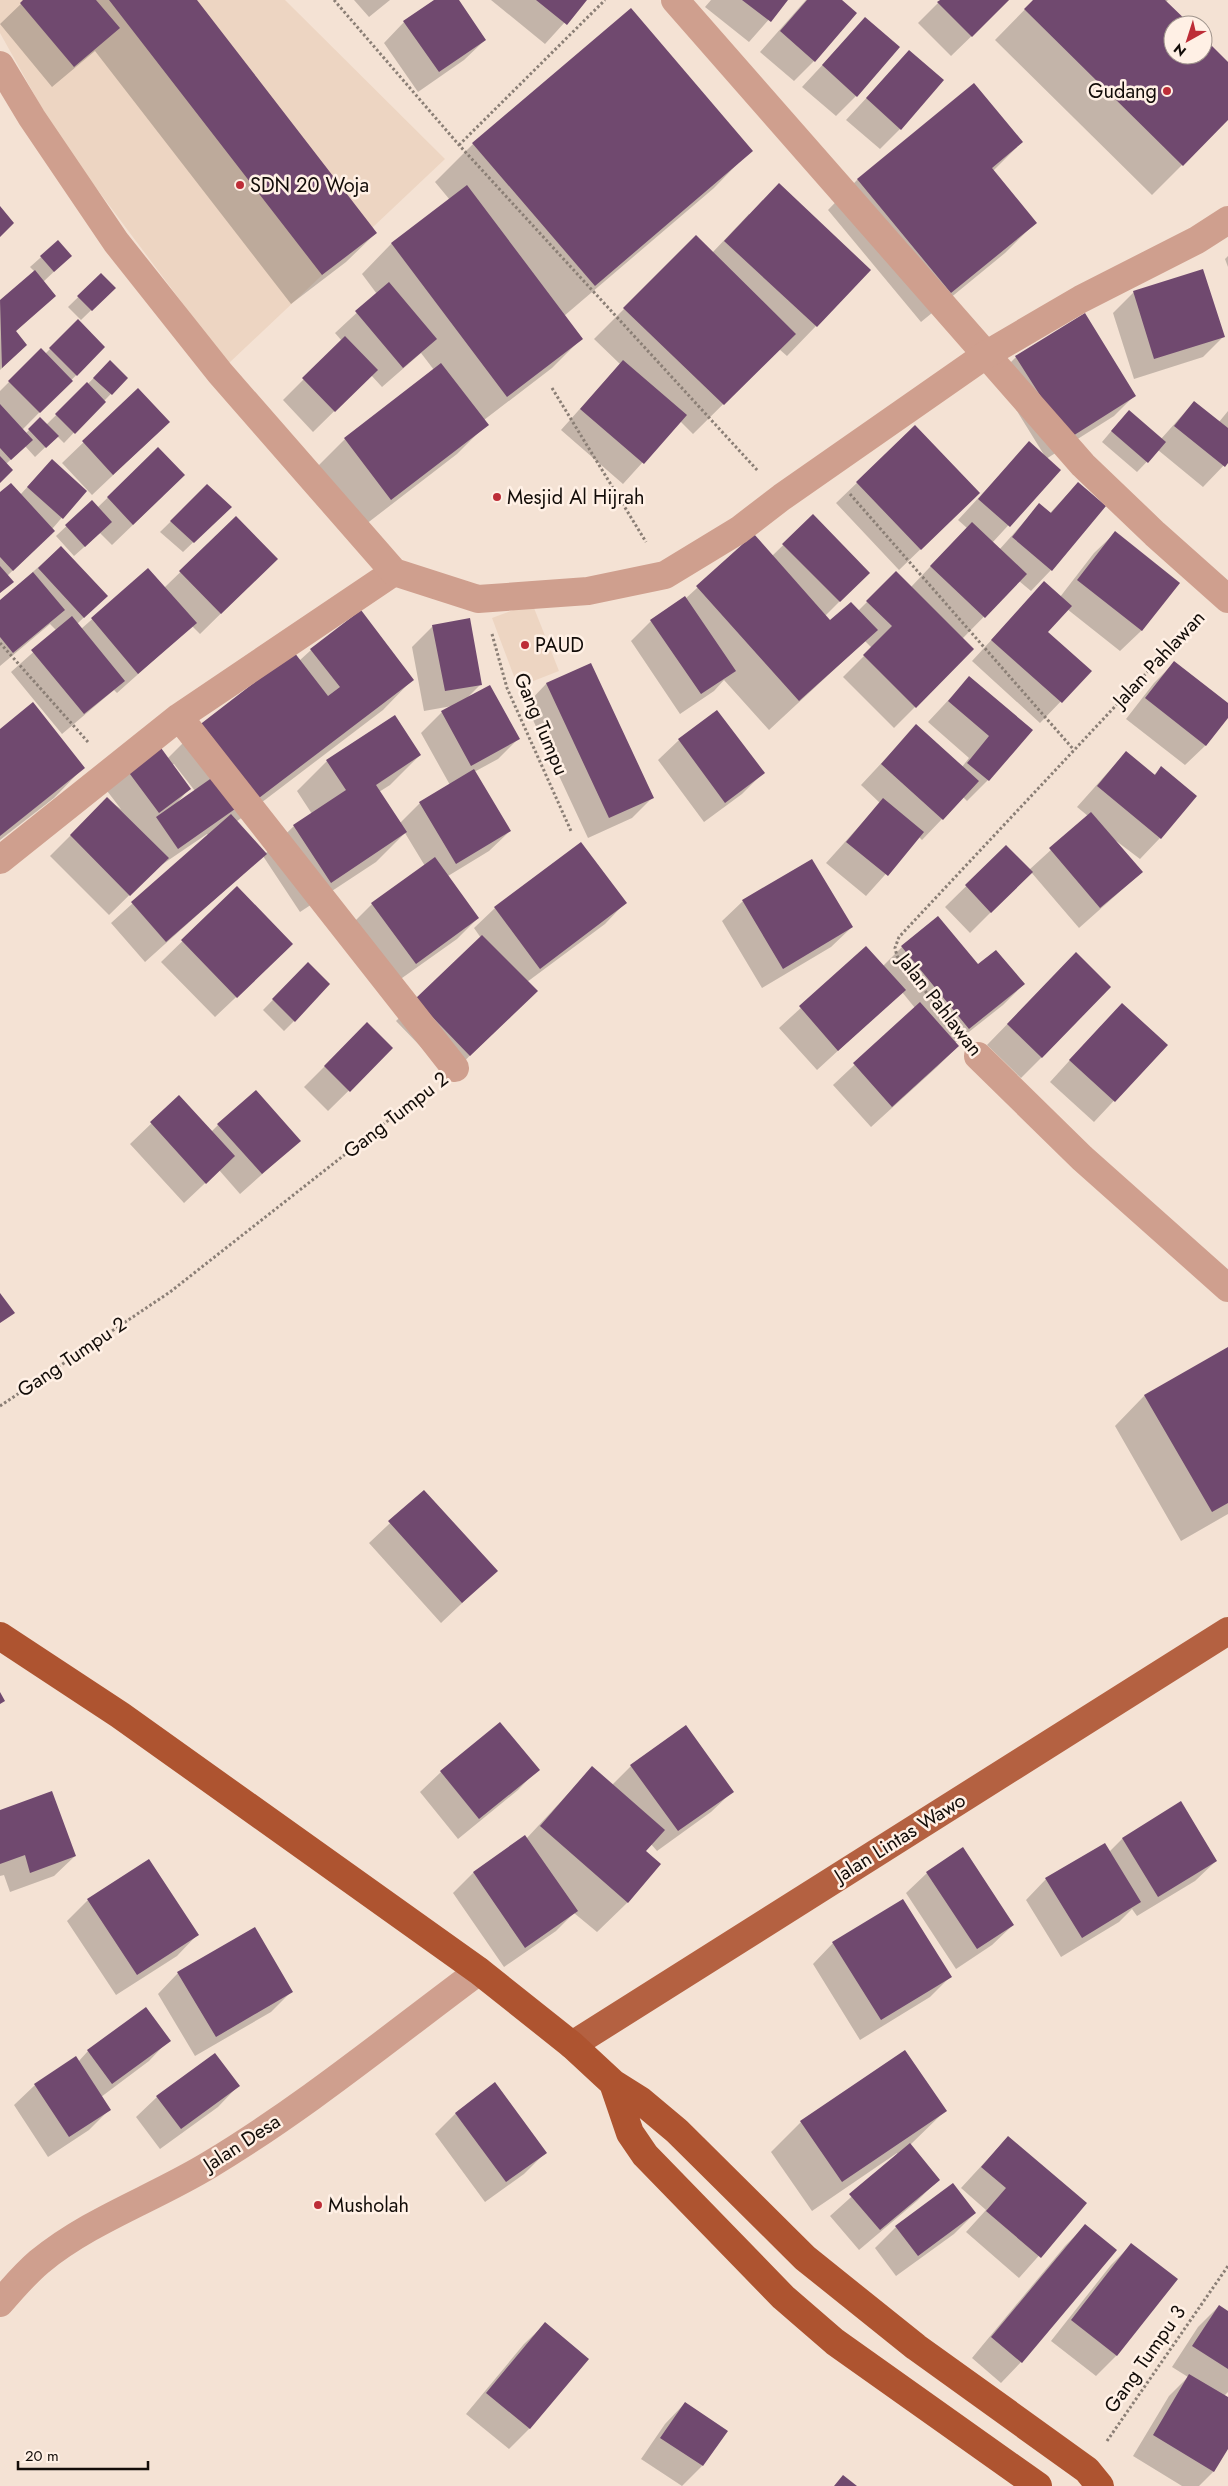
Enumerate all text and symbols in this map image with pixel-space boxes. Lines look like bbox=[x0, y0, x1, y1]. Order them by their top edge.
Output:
north arrow bbox=[1163, 15, 1213, 65]
text: N bbox=[1169, 39, 1190, 61]
place label: Gudang bbox=[1088, 77, 1157, 106]
marker: Gudang bbox=[1161, 85, 1173, 97]
place label: SDN 20 Woja bbox=[250, 171, 369, 200]
marker: SDN 20 Woja bbox=[234, 179, 246, 191]
place label: Mesjid Al Hijrah bbox=[507, 483, 644, 512]
marker: Mesjid Al Hijrah bbox=[491, 491, 503, 503]
street label: Jalan Pahlawan bbox=[1104, 604, 1212, 716]
place label: PAUD bbox=[535, 631, 584, 660]
marker: PAUD bbox=[519, 639, 531, 651]
street label: Gang Tumpu bbox=[506, 668, 576, 780]
street label: Jalan Pahlawan bbox=[889, 945, 989, 1063]
street label: Gang Tumpu 2 bbox=[337, 1065, 455, 1165]
street label: Gang Tumpu 2 bbox=[12, 1310, 132, 1404]
street label: Jalan Lintas Wawo bbox=[826, 1786, 971, 1892]
street label: Jalan Desa bbox=[195, 2107, 286, 2180]
place label: Musholah bbox=[328, 2191, 409, 2220]
marker: Musholah bbox=[312, 2199, 324, 2211]
street label: Gang Tumpu 3 bbox=[1097, 2299, 1193, 2419]
scale bar bbox=[18, 2438, 148, 2470]
text: 20 m bbox=[25, 2445, 59, 2467]

